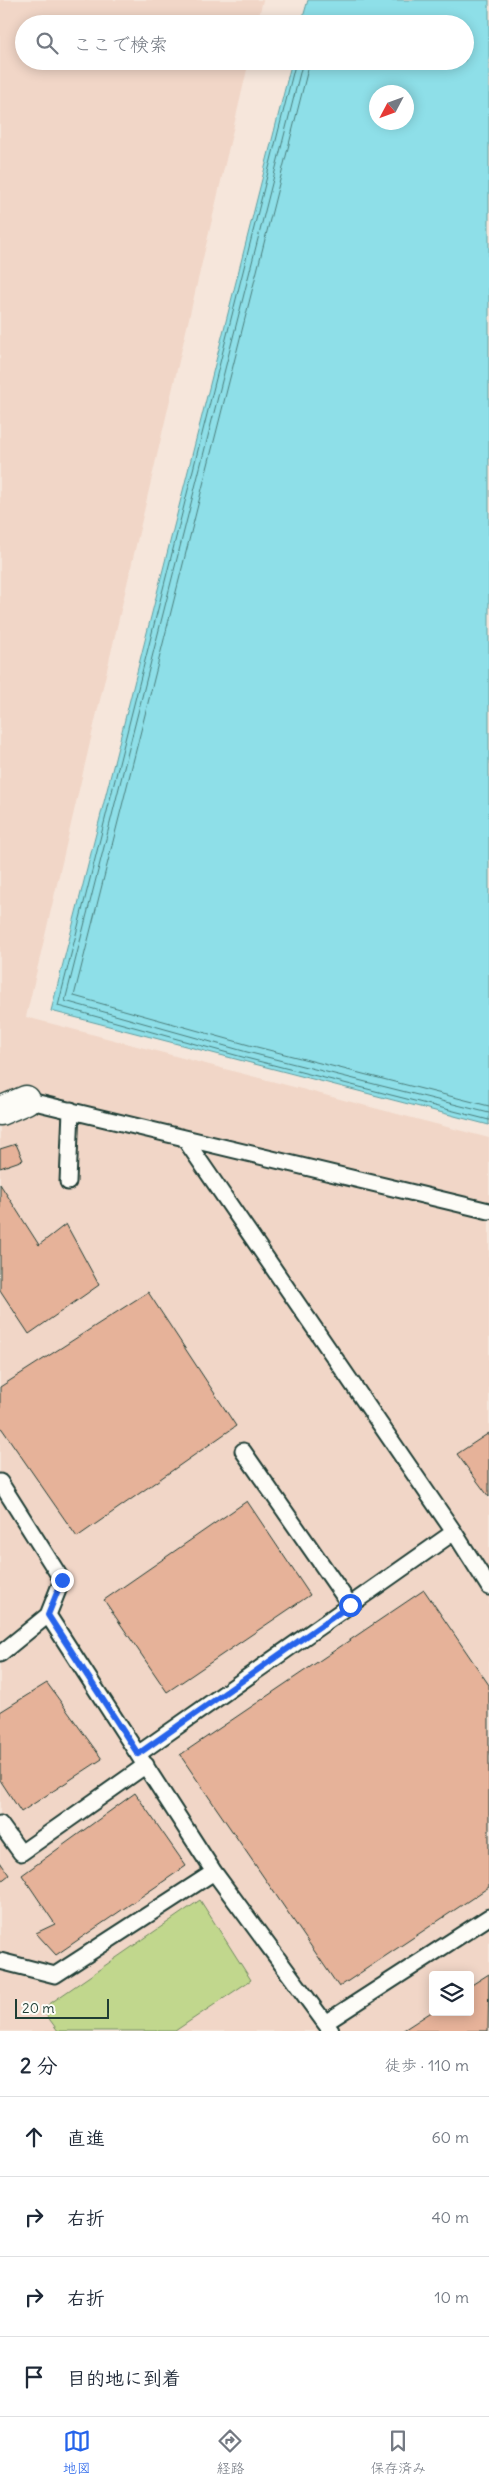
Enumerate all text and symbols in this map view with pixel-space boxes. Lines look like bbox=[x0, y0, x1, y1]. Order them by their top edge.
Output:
search box bbox=[15, 15, 474, 70]
icon: search bbox=[33, 29, 61, 57]
text: ここで検索 bbox=[73, 32, 168, 56]
north arrow bbox=[369, 85, 414, 130]
route end bbox=[51, 1569, 74, 1592]
route start bbox=[339, 1594, 362, 1617]
map controls bbox=[429, 1971, 474, 2016]
button: layers bbox=[429, 1971, 474, 2016]
scale bar bbox=[15, 1996, 109, 2019]
text: 20 m bbox=[22, 1999, 55, 2017]
text: 2 分 bbox=[20, 2052, 58, 2079]
text: 徒歩 · 110 m bbox=[385, 2055, 469, 2075]
icon: ahead bbox=[20, 2123, 48, 2151]
text: 直進 bbox=[67, 2126, 105, 2150]
text: 60 m bbox=[431, 2127, 469, 2147]
icon: right bbox=[20, 2203, 48, 2231]
text: 右折 bbox=[67, 2206, 105, 2230]
text: 40 m bbox=[431, 2207, 469, 2227]
icon: right bbox=[20, 2283, 48, 2311]
text: 右折 bbox=[67, 2286, 105, 2310]
text: 10 m bbox=[434, 2287, 469, 2307]
icon: arrive bbox=[20, 2363, 48, 2391]
text: 目的地に到着 bbox=[67, 2366, 181, 2390]
tab: 地図 bbox=[63, 2427, 91, 2477]
tab: 経路 bbox=[216, 2427, 244, 2477]
tab: 保存済み bbox=[370, 2427, 426, 2477]

